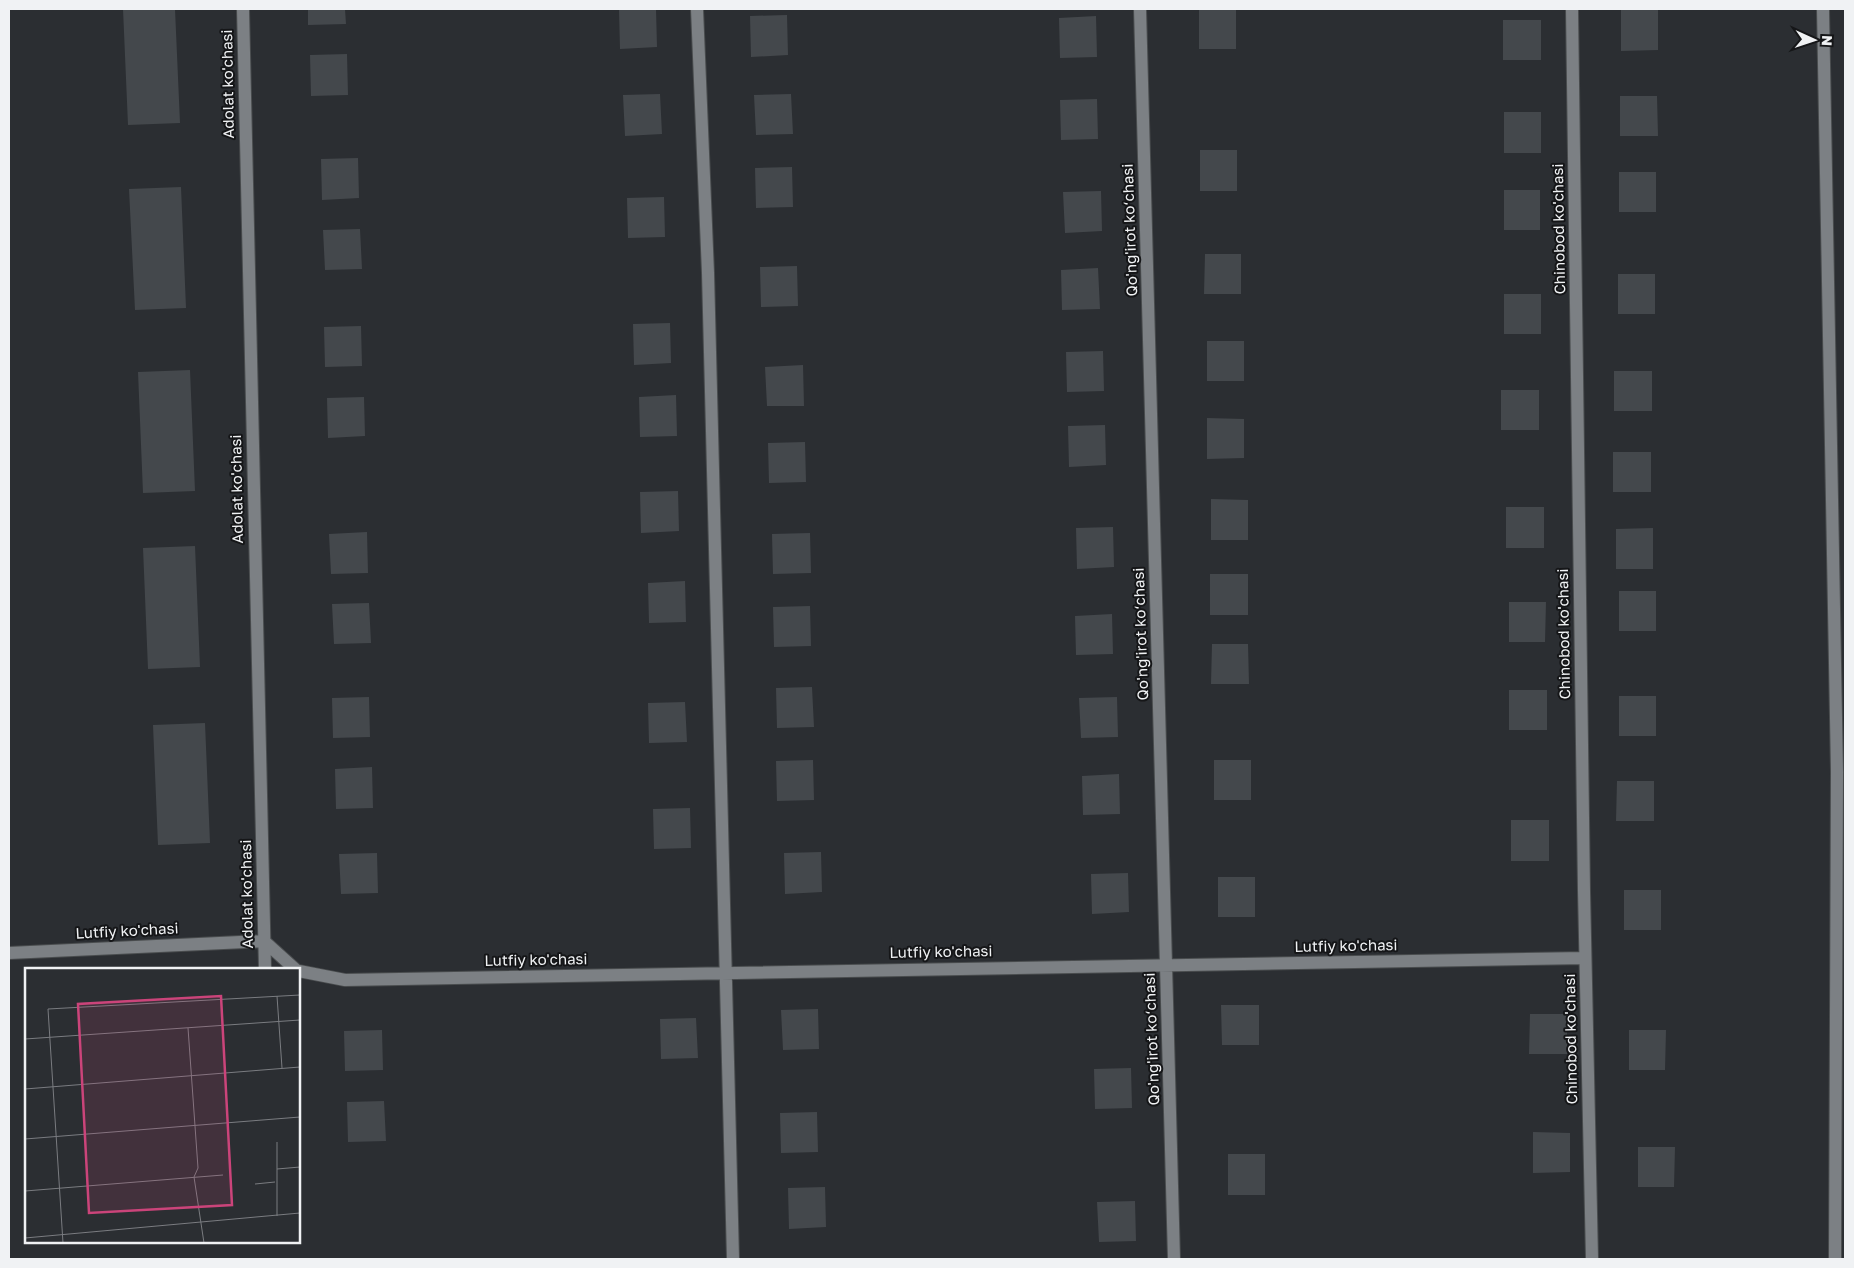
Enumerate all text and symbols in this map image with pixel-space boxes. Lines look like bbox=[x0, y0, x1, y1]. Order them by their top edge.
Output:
north arrow bbox=[1789, 15, 1839, 65]
street label: Adolat ko'chasi bbox=[217, 29, 237, 139]
text: N bbox=[1819, 35, 1836, 46]
street label: Qo'ng'irot ko‘chasi bbox=[1118, 163, 1140, 297]
street label: Chinobod ko'chasi bbox=[1548, 163, 1568, 295]
street label: Adolat ko'chasi bbox=[226, 434, 246, 544]
street label: Qo'ng'irot ko‘chasi bbox=[1129, 567, 1151, 701]
street label: Chinobod ko'chasi bbox=[1553, 568, 1573, 700]
street label: Adolat ko'chasi bbox=[236, 839, 256, 949]
street label: Lutfiy ko'chasi bbox=[75, 918, 179, 942]
street label: Lutfiy ko'chasi bbox=[1294, 935, 1398, 955]
street label: Lutfiy ko'chasi bbox=[889, 941, 993, 961]
street label: Lutfiy ko'chasi bbox=[484, 949, 588, 969]
inset map bbox=[25, 968, 300, 1243]
street label: Qo'ng'irot ko‘chasi bbox=[1140, 972, 1162, 1106]
street label: Chinobod ko'chasi bbox=[1560, 973, 1580, 1105]

